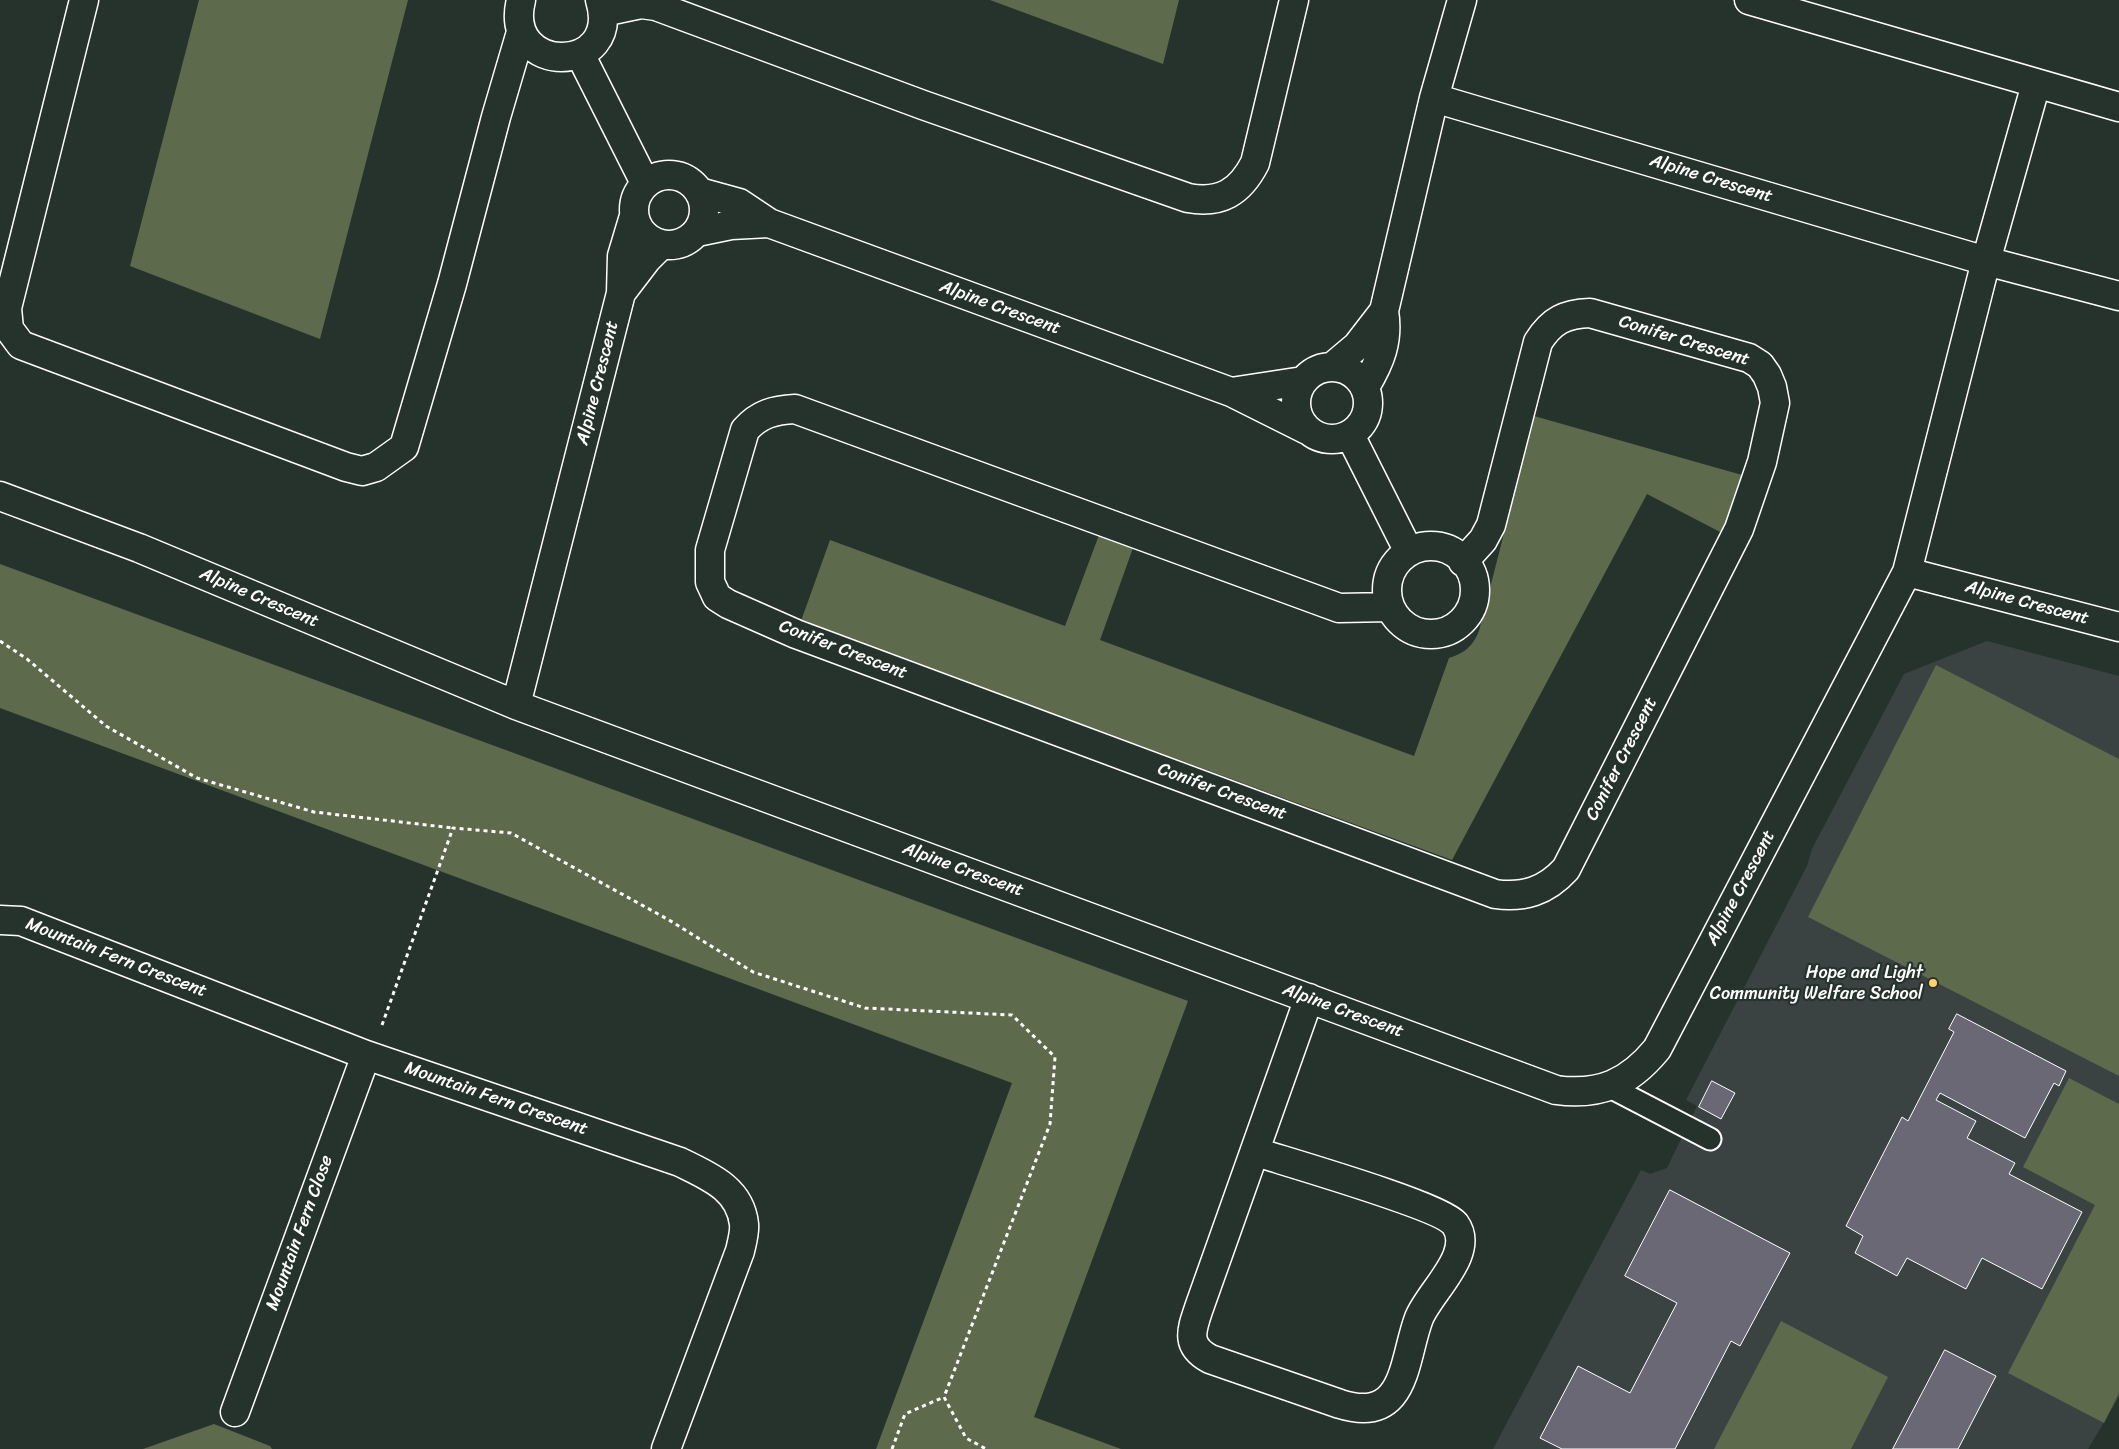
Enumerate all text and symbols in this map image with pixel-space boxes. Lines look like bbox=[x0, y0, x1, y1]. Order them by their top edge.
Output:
street label: Alpine Crescent bbox=[1647, 150, 1775, 208]
street label: Alpine Crescent bbox=[937, 276, 1063, 340]
street label: Conifer Crescent bbox=[1616, 311, 1752, 371]
street label: Alpine Crescent bbox=[572, 319, 624, 447]
street label: Alpine Crescent bbox=[196, 563, 322, 633]
street label: Alpine Crescent bbox=[1963, 576, 2091, 630]
street label: Conifer Crescent bbox=[776, 616, 910, 684]
street label: Conifer Crescent bbox=[1582, 694, 1662, 824]
street label: Conifer Crescent bbox=[1155, 759, 1289, 825]
street label: Alpine Crescent bbox=[1702, 827, 1780, 949]
street label: Alpine Crescent bbox=[900, 838, 1026, 902]
street label: Mountain Fern Crescent bbox=[22, 913, 210, 1003]
place label: Hope and Light Community Welfare School bbox=[1710, 962, 1923, 1004]
marker: Hope and Light Community Welfare School bbox=[1927, 977, 1939, 989]
street label: Alpine Crescent bbox=[1280, 979, 1406, 1043]
street label: Mountain Fern Crescent bbox=[402, 1057, 590, 1141]
street label: Mountain Fern Close bbox=[262, 1153, 338, 1313]

